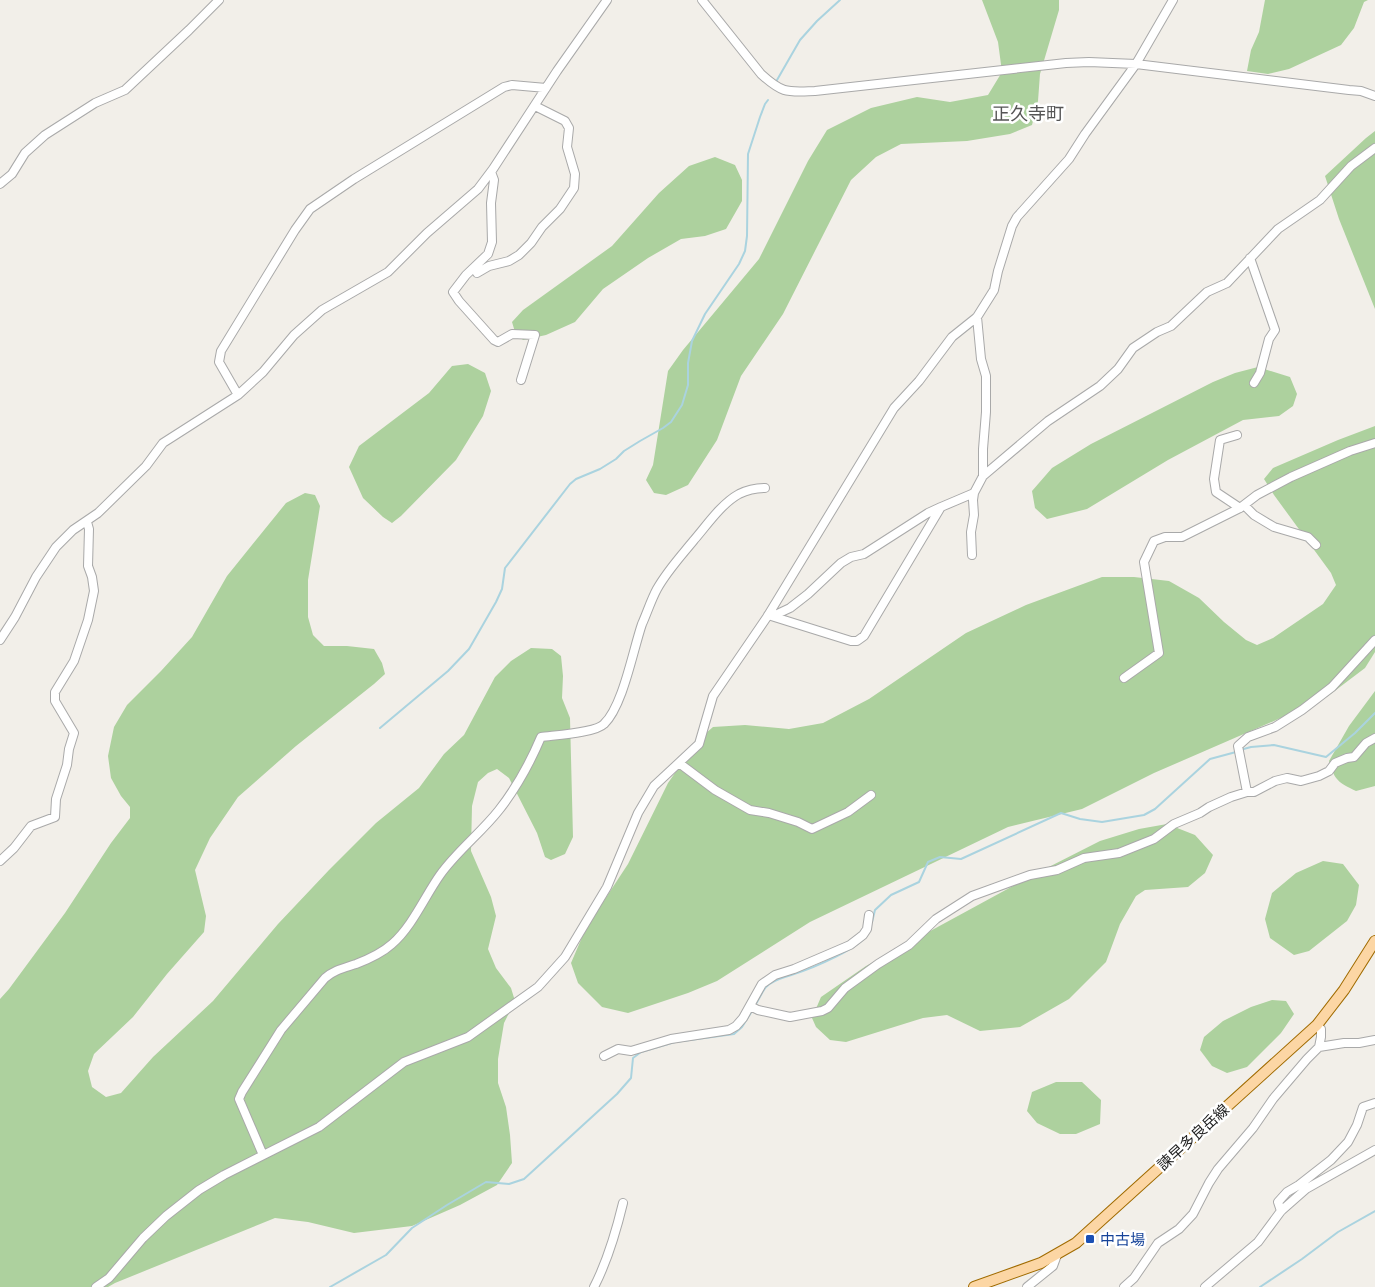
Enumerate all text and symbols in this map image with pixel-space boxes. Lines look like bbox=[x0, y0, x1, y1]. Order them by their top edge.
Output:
district label: 正久寺町 bbox=[992, 103, 1064, 124]
street label: 諫早多良岳線 bbox=[1153, 1100, 1233, 1174]
place label: 中古場 bbox=[1100, 1230, 1145, 1249]
marker: 中古場 bbox=[1084, 1233, 1096, 1245]

